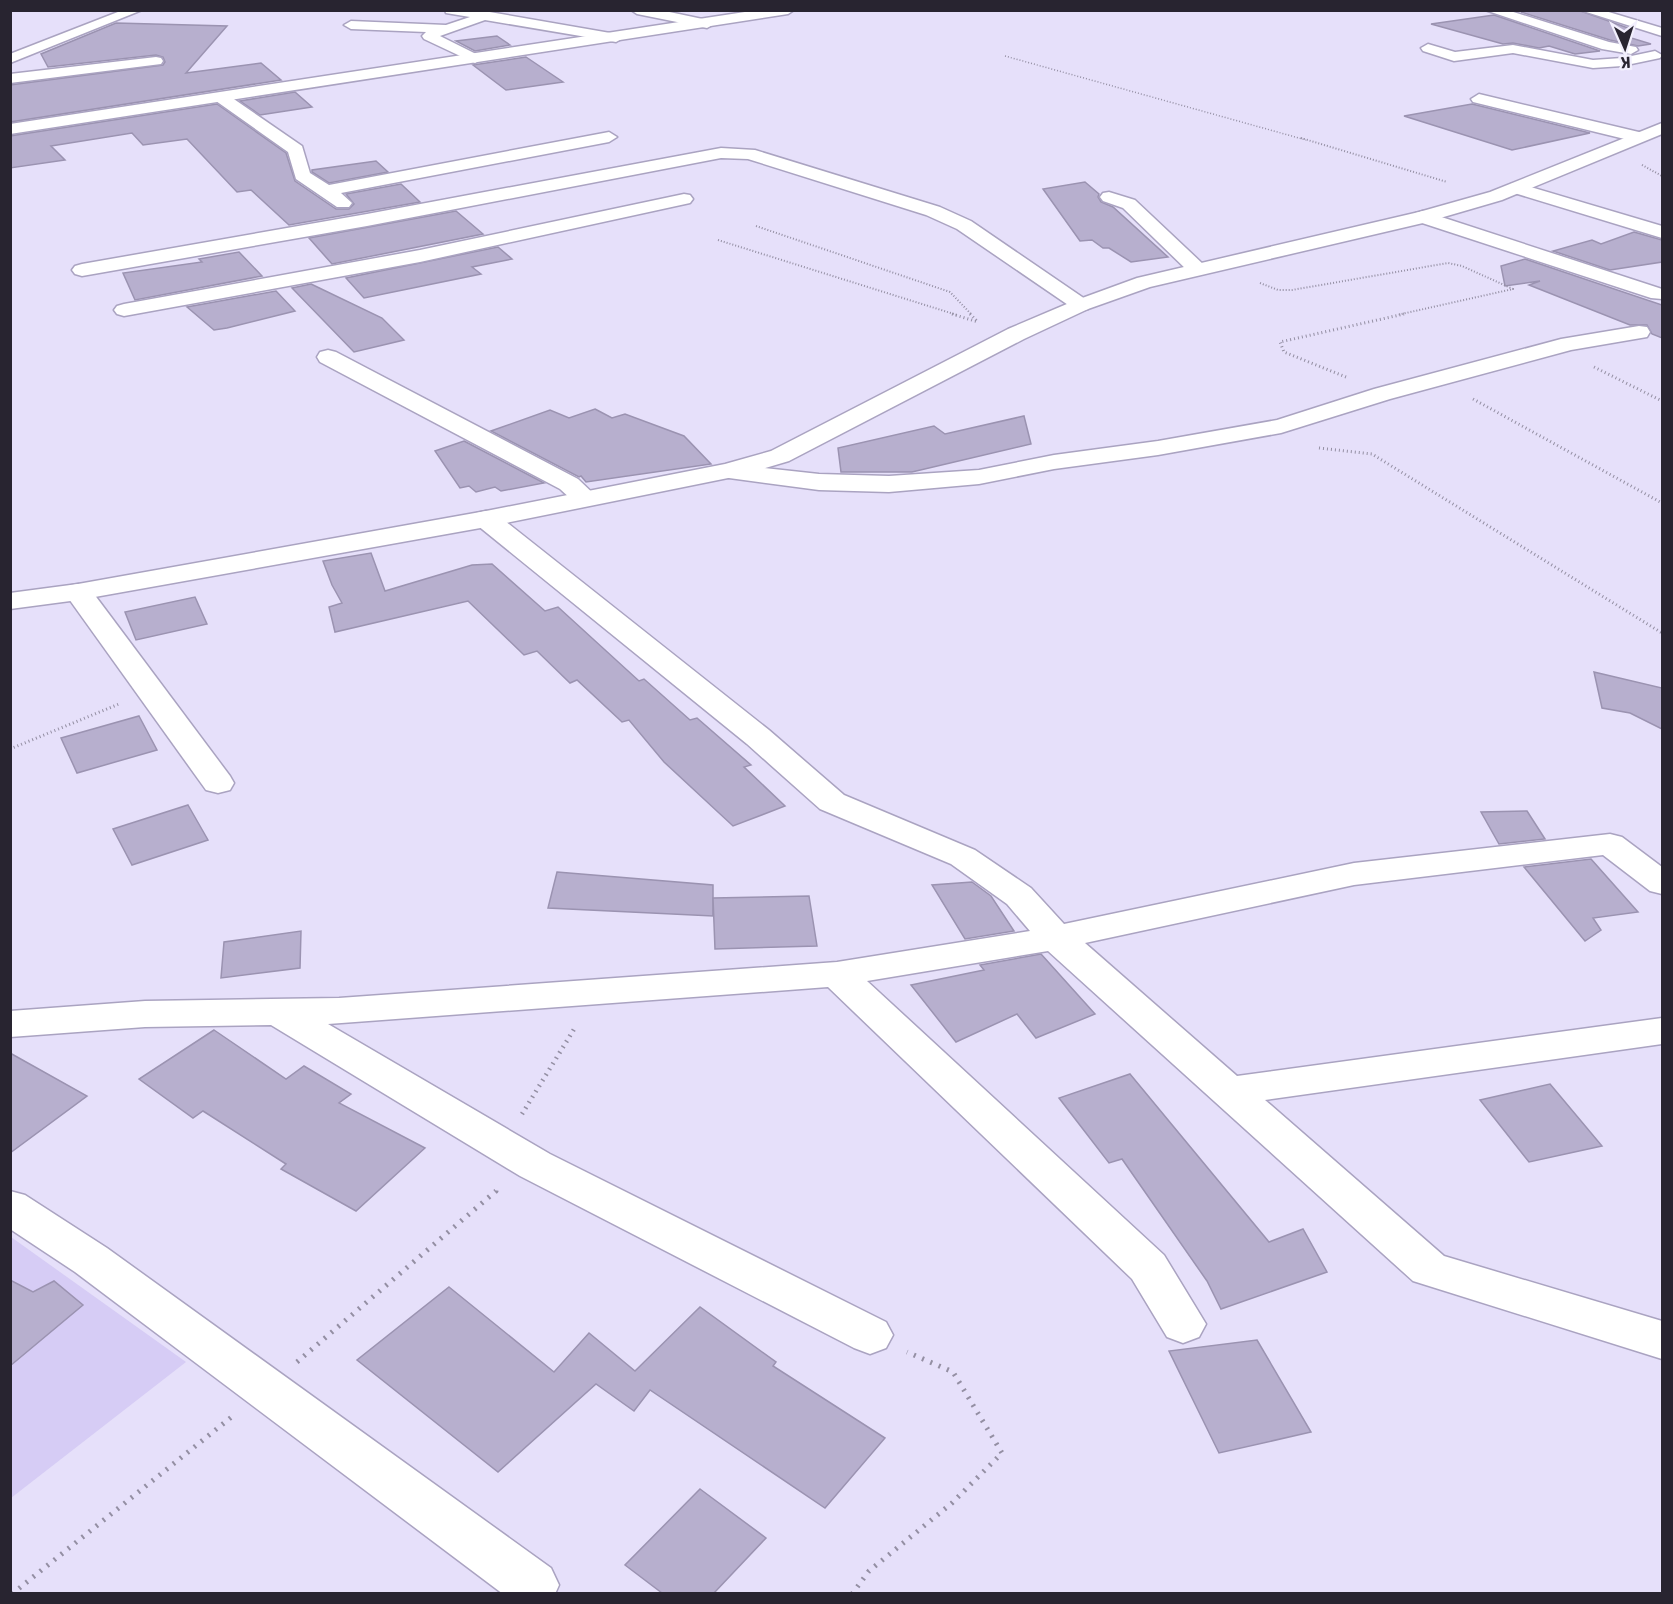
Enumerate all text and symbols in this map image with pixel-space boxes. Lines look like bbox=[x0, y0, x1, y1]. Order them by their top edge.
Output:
north arrow bbox=[1595, 18, 1655, 78]
text: K bbox=[1620, 52, 1631, 72]

